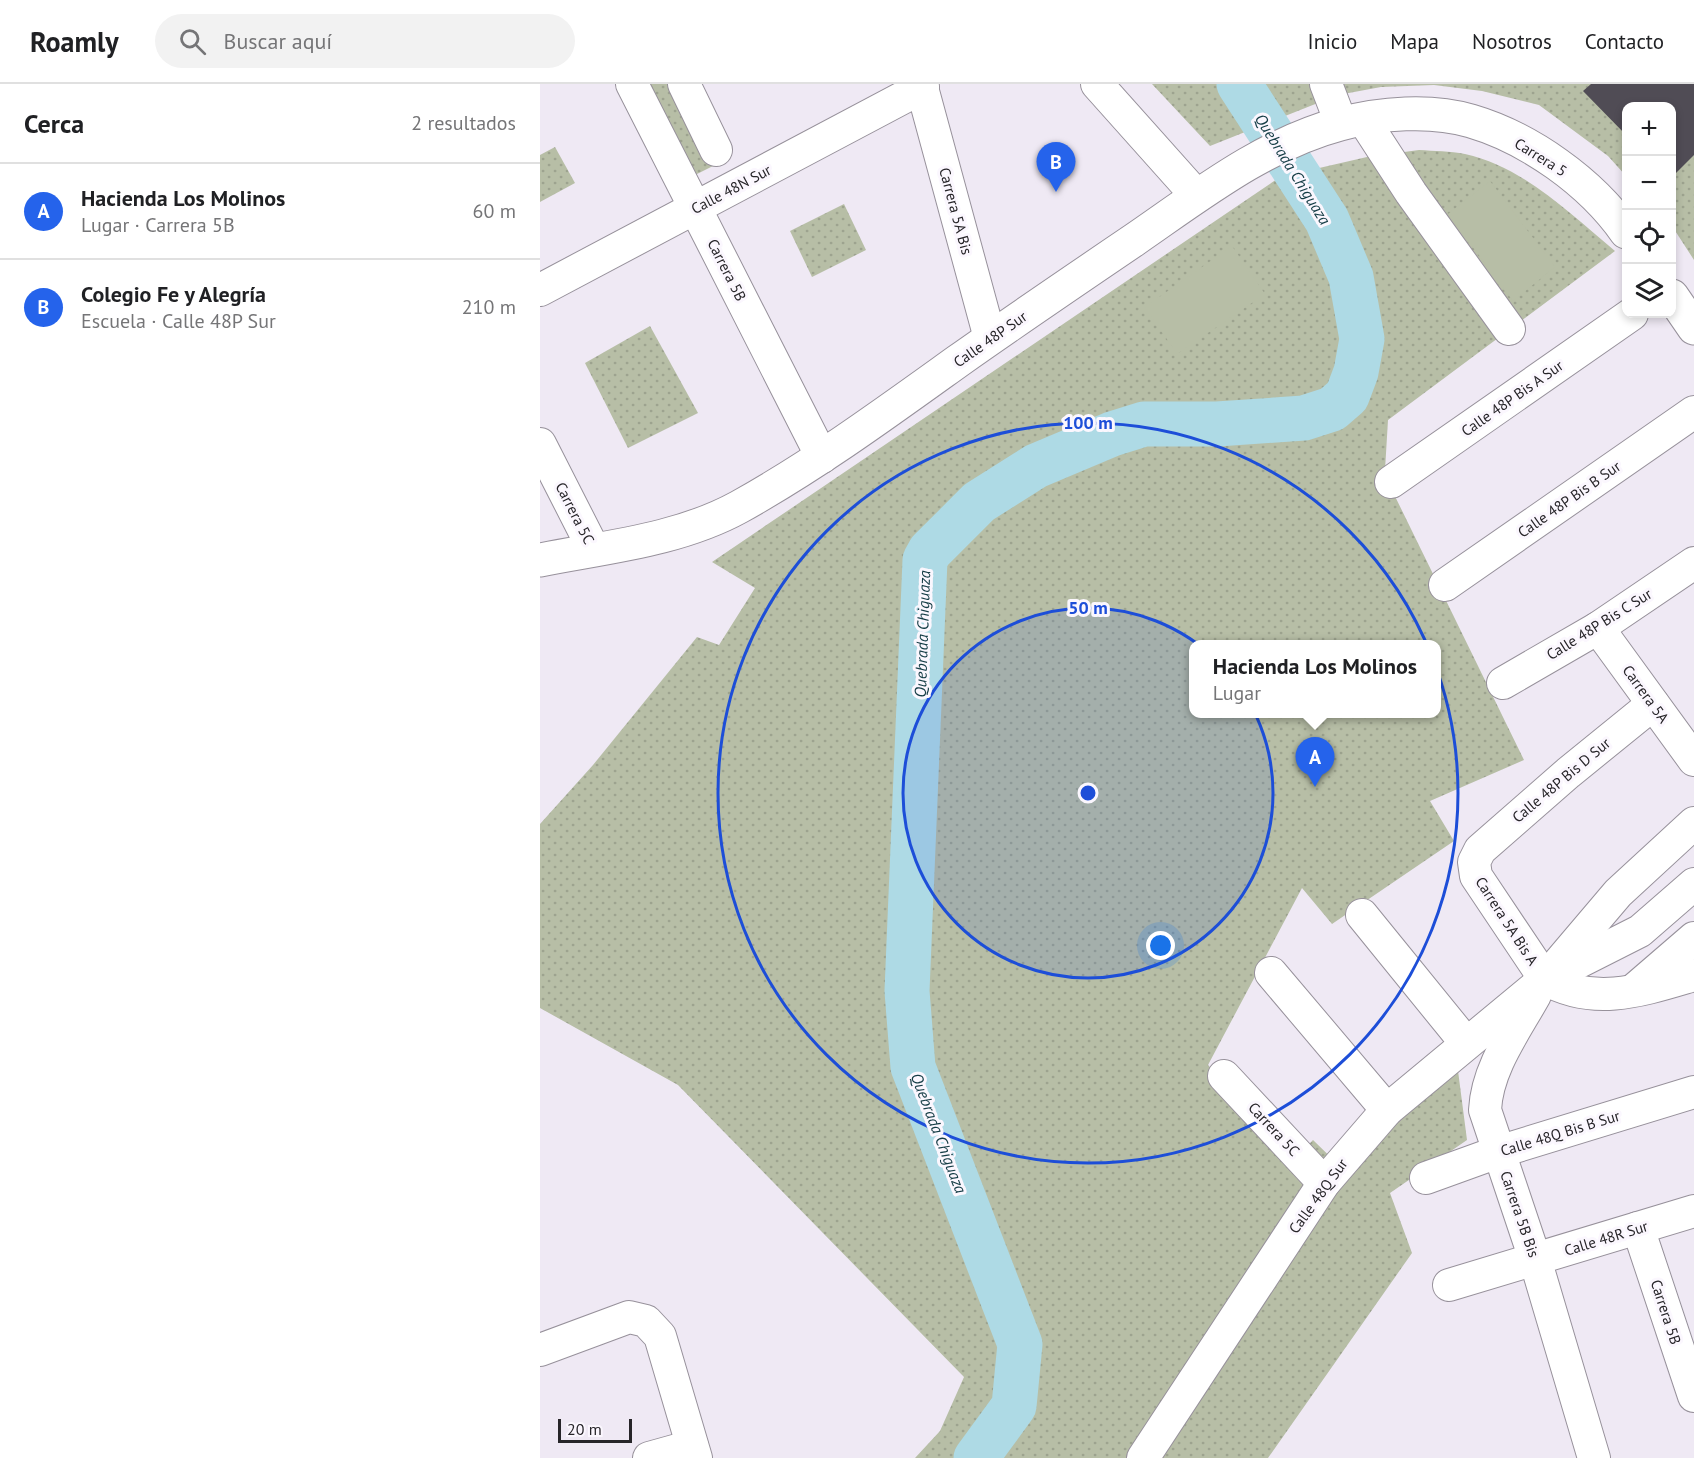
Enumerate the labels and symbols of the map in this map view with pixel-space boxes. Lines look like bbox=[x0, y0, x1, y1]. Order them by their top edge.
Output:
water label: Quebrada Chiguaza bbox=[1251, 110, 1335, 228]
street label: Carrera 5 bbox=[1511, 133, 1571, 181]
pin: B bbox=[1036, 142, 1076, 192]
street label: Calle 48N Sur bbox=[688, 160, 774, 218]
street label: Carrera 5A Bis bbox=[935, 165, 977, 257]
street label: Carrera 5B bbox=[703, 236, 751, 304]
street label: Calle 48P Sur bbox=[950, 307, 1030, 371]
street label: Calle 48P Bis A Sur bbox=[1457, 356, 1567, 440]
text: 100 m bbox=[1063, 411, 1113, 434]
street label: Calle 48P Bis B Sur bbox=[1514, 456, 1624, 542]
street label: Carrera 5C bbox=[551, 479, 599, 547]
water label: Quebrada Chiguaza bbox=[910, 570, 934, 698]
street label: Calle 48P Bis C Sur bbox=[1543, 584, 1655, 664]
text: 50 m bbox=[1068, 596, 1108, 619]
street label: Carrera 5A bbox=[1619, 661, 1674, 727]
street label: Calle 48P Bis D Sur bbox=[1508, 733, 1614, 827]
pin: A bbox=[1296, 738, 1334, 787]
centre of rings bbox=[1078, 783, 1098, 803]
street label: Carrera 5A Bis A bbox=[1471, 873, 1543, 969]
your location bbox=[1146, 931, 1175, 960]
water label: Quebrada Chiguaza bbox=[907, 1070, 971, 1196]
street label: Carrera 5C bbox=[1244, 1098, 1304, 1160]
street label: Calle 48Q Bis B Sur bbox=[1498, 1106, 1622, 1160]
street label: Calle 48Q Sur bbox=[1284, 1155, 1352, 1237]
street label: Carrera 5B Bis bbox=[1496, 1168, 1544, 1260]
street label: Calle 48R Sur bbox=[1562, 1216, 1650, 1260]
street label: Carrera 5B bbox=[1647, 1277, 1685, 1347]
scale bar bbox=[558, 1416, 632, 1444]

